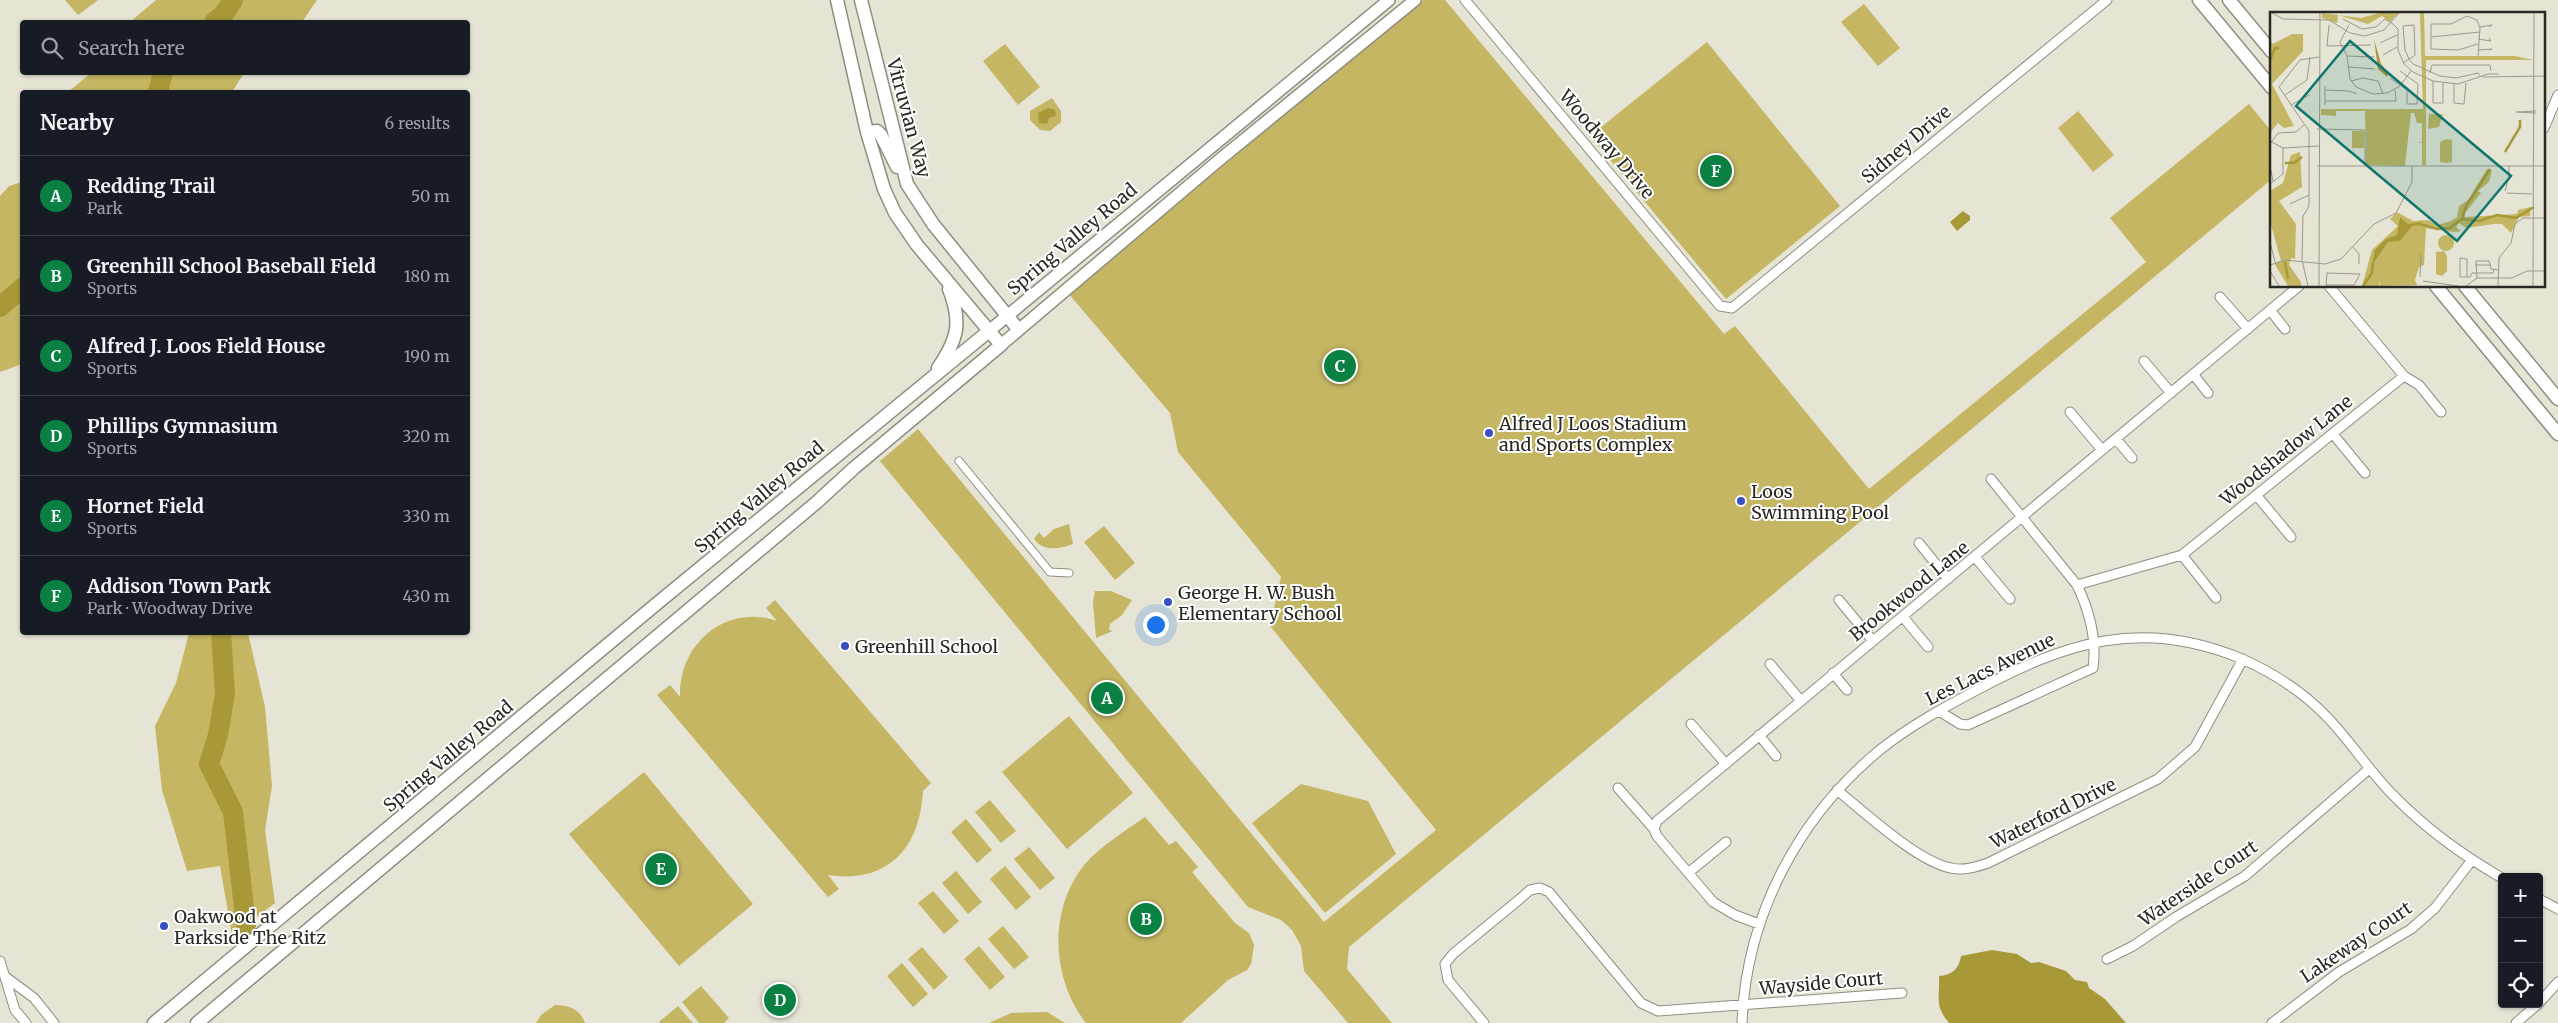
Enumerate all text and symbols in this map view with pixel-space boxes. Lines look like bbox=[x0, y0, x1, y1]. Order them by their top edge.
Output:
inset map bbox=[2270, 12, 2546, 288]
search box bbox=[20, 20, 470, 75]
icon: search bbox=[38, 34, 66, 62]
text: Search here bbox=[78, 36, 185, 60]
street label: Vitruvian Way bbox=[882, 55, 936, 181]
street label: Woodway Drive bbox=[1554, 84, 1659, 203]
street label: Sidney Drive bbox=[1856, 100, 1956, 188]
text: Nearby bbox=[40, 109, 114, 136]
text: 6 results bbox=[385, 113, 450, 133]
pin: F bbox=[1700, 152, 1732, 190]
text: Redding Trail bbox=[87, 174, 215, 198]
street label: Spring Valley Road bbox=[1003, 178, 1142, 300]
text: A bbox=[50, 186, 62, 206]
text: 50 m bbox=[411, 186, 450, 206]
text: Park bbox=[87, 198, 123, 218]
text: Greenhill School Baseball Field bbox=[87, 254, 376, 278]
text: B bbox=[50, 266, 62, 286]
text: 180 m bbox=[404, 266, 450, 286]
text: Sports bbox=[87, 278, 137, 298]
text: Alfred J. Loos Field House bbox=[87, 334, 325, 358]
text: C bbox=[51, 346, 61, 366]
text: 190 m bbox=[404, 346, 450, 366]
pin: C bbox=[1324, 347, 1356, 385]
text: Sports bbox=[87, 358, 137, 378]
street label: Woodshadow Lane bbox=[2214, 390, 2357, 511]
place label: Alfred J Loos Stadium and Sports Complex bbox=[1498, 412, 1687, 456]
text: Phillips Gymnasium bbox=[87, 414, 278, 438]
text: D bbox=[50, 426, 62, 446]
text: 320 m bbox=[402, 426, 450, 446]
marker: Alfred J Loos Stadium and Sports Complex bbox=[1483, 427, 1495, 439]
street label: Spring Valley Road bbox=[690, 436, 829, 558]
text: Sports bbox=[87, 438, 137, 458]
place label: Loos Swimming Pool bbox=[1751, 480, 1890, 524]
text: Hornet Field bbox=[87, 494, 204, 518]
marker: Loos Swimming Pool bbox=[1735, 495, 1747, 507]
text: E bbox=[51, 506, 61, 526]
text: 330 m bbox=[403, 506, 450, 526]
text: Sports bbox=[87, 518, 137, 538]
street label: Brookwood Lane bbox=[1845, 536, 1973, 646]
text: Addison Town Park bbox=[87, 574, 271, 598]
place label: George H. W. Bush Elementary School bbox=[1178, 581, 1342, 625]
text: F bbox=[51, 586, 61, 606]
text: 430 m bbox=[403, 586, 450, 606]
marker: George H. W. Bush Elementary School bbox=[1162, 596, 1174, 608]
text: Park · Woodway Drive bbox=[87, 598, 253, 618]
your location bbox=[1143, 612, 1169, 638]
street label: Les Lacs Avenue bbox=[1922, 628, 2058, 710]
place label: Greenhill School bbox=[855, 635, 999, 658]
marker: Greenhill School bbox=[839, 640, 851, 652]
pin: A bbox=[1091, 679, 1123, 717]
street label: Spring Valley Road bbox=[379, 695, 518, 817]
street label: Waterford Drive bbox=[1985, 773, 2120, 854]
street label: Waterside Court bbox=[2134, 835, 2262, 932]
pin: E bbox=[645, 850, 677, 888]
map controls bbox=[2498, 873, 2543, 1008]
button: + bbox=[2498, 873, 2543, 918]
street label: Lakeway Court bbox=[2296, 896, 2416, 988]
pin: B bbox=[1130, 900, 1162, 938]
place label: Oakwood at Parkside The Ritz bbox=[174, 905, 326, 949]
button: − bbox=[2498, 918, 2543, 963]
marker: Oakwood at Parkside The Ritz bbox=[158, 920, 170, 932]
button: locate bbox=[2498, 963, 2543, 1008]
street label: Wayside Court bbox=[1757, 966, 1884, 1000]
pin: D bbox=[764, 981, 796, 1019]

